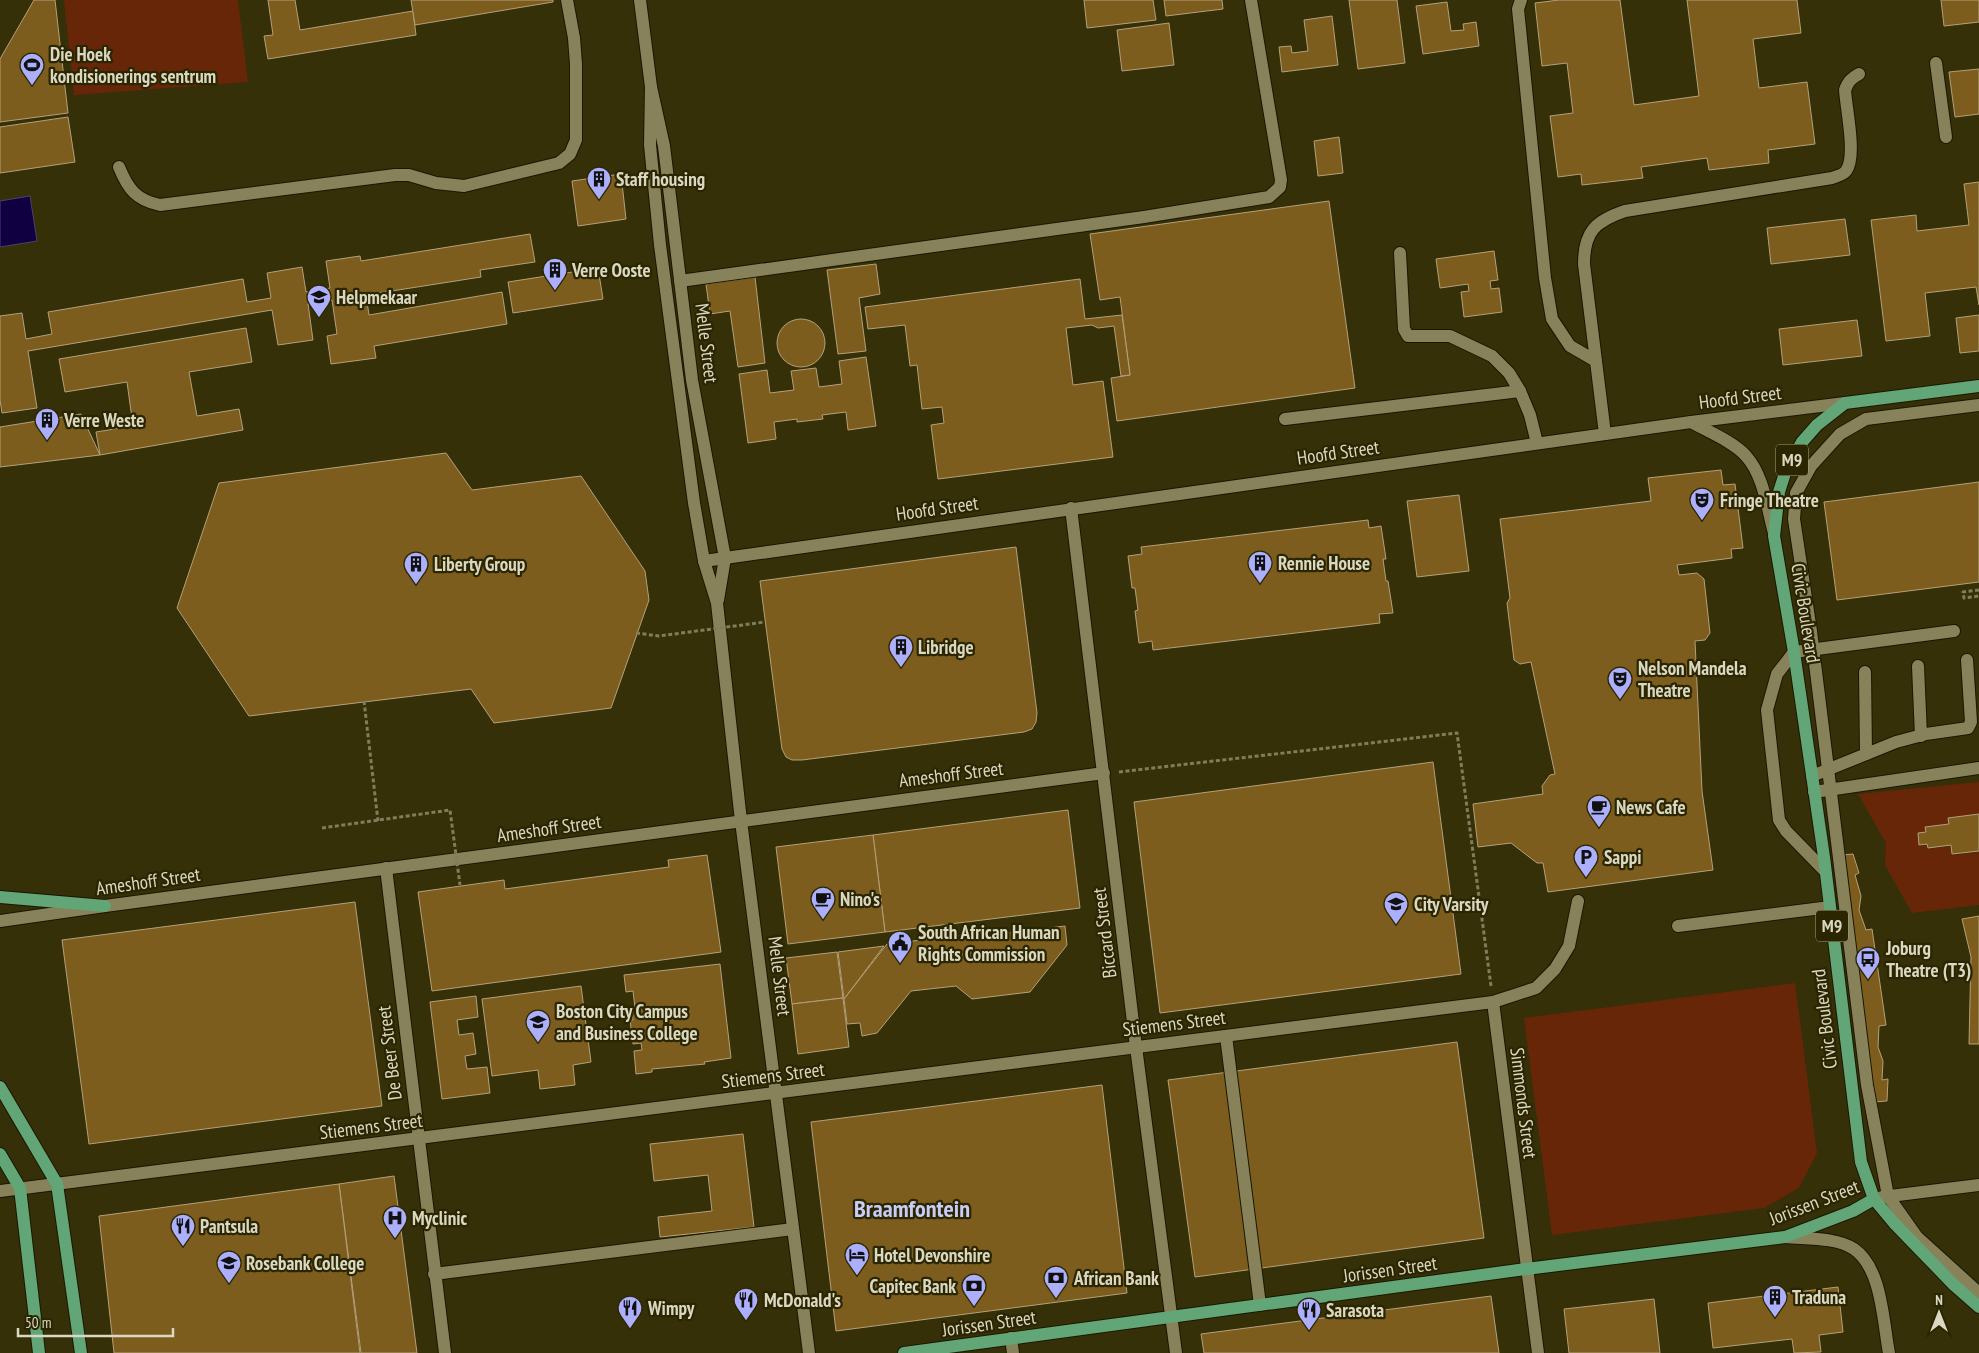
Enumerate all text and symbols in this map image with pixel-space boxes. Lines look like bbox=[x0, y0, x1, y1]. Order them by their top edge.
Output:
place label: Die Hoek kondisionerings sentrum bbox=[50, 42, 216, 88]
sports icon: Die Hoek kondisionerings sentrum bbox=[19, 52, 45, 86]
building icon: Staff housing bbox=[586, 166, 612, 200]
place label: Staff housing bbox=[616, 167, 705, 191]
building icon: Verre Ooste bbox=[542, 257, 568, 291]
place label: Verre Ooste bbox=[571, 258, 651, 282]
school or university icon: Helpmekaar bbox=[306, 284, 332, 318]
place label: Helpmekaar bbox=[336, 285, 418, 309]
street label: Melle Street bbox=[690, 302, 724, 385]
street label: Hoofd Street bbox=[1697, 380, 1783, 414]
building icon: Verre Weste bbox=[34, 407, 60, 441]
place label: Verre Weste bbox=[63, 408, 144, 432]
street label: Hoofd Street bbox=[1295, 434, 1381, 470]
road number: M9 bbox=[1776, 444, 1808, 476]
theatre icon: Fringe Theatre bbox=[1689, 487, 1715, 521]
place label: Fringe Theatre bbox=[1720, 488, 1819, 512]
street label: Hoofd Street bbox=[894, 490, 980, 526]
building icon: Rennie House bbox=[1247, 550, 1273, 584]
building icon: Liberty Group bbox=[403, 551, 429, 585]
place label: Rennie House bbox=[1278, 551, 1370, 575]
place label: Liberty Group bbox=[434, 552, 526, 576]
street label: Civic Boulevard bbox=[1786, 561, 1826, 665]
building icon: Libridge bbox=[888, 634, 914, 668]
place label: Libridge bbox=[918, 635, 974, 659]
place label: Nelson Mandela Theatre bbox=[1638, 656, 1747, 702]
theatre icon: Nelson Mandela Theatre bbox=[1607, 666, 1633, 700]
street label: Ameshoff Street bbox=[897, 756, 1005, 792]
cafe icon: News Cafe bbox=[1586, 794, 1612, 828]
place label: News Cafe bbox=[1616, 795, 1686, 819]
street label: Ameshoff Street bbox=[495, 809, 603, 847]
parking icon: Sappi bbox=[1573, 844, 1599, 878]
place label: Sappi bbox=[1604, 845, 1641, 869]
street label: Ameshoff Street bbox=[94, 862, 202, 900]
cafe icon: Nino's bbox=[810, 886, 836, 920]
street label: Biccard Street bbox=[1086, 886, 1121, 979]
place label: Nino's bbox=[840, 887, 880, 911]
school or university icon: City Varsity bbox=[1383, 891, 1409, 925]
place label: City Varsity bbox=[1414, 892, 1489, 916]
road number: M9 bbox=[1816, 910, 1848, 941]
place label: South African Human Rights Commission bbox=[918, 920, 1060, 966]
public building icon: South African Human Rights Commission bbox=[887, 930, 913, 964]
street label: Melle Street bbox=[763, 935, 797, 1018]
place label: Joburg Theatre (T3) bbox=[1885, 936, 1971, 982]
bus stop icon: Joburg Theatre (T3) bbox=[1855, 946, 1881, 980]
street label: Civic Boulevard bbox=[1806, 968, 1842, 1070]
place label: Boston City Campus and Business College bbox=[556, 999, 698, 1045]
street label: De Beer Street bbox=[371, 1004, 407, 1102]
street label: Stiemens Street bbox=[1121, 1005, 1228, 1041]
school or university icon: Boston City Campus and Business College bbox=[525, 1009, 551, 1043]
street label: Simmonds Street bbox=[1505, 1046, 1543, 1161]
street label: Stiemens Street bbox=[720, 1057, 827, 1093]
street label: Stiemens Street bbox=[318, 1108, 425, 1144]
street label: Jorissen Street bbox=[1765, 1174, 1863, 1230]
district label: Braamfontein bbox=[854, 1193, 970, 1224]
hospital icon: Myclinic bbox=[382, 1205, 408, 1239]
place label: Myclinic bbox=[412, 1206, 467, 1230]
restaurant icon: Pantsula bbox=[170, 1213, 196, 1247]
place label: Pantsula bbox=[200, 1214, 258, 1238]
hotel icon: Hotel Devonshire bbox=[844, 1242, 870, 1276]
place label: Hotel Devonshire bbox=[874, 1243, 990, 1267]
school or university icon: Rosebank College bbox=[216, 1250, 242, 1284]
street label: Jorissen Street bbox=[1341, 1250, 1439, 1288]
place label: Rosebank College bbox=[246, 1251, 364, 1275]
bank icon: African Bank bbox=[1043, 1265, 1069, 1299]
place label: African Bank bbox=[1073, 1266, 1159, 1290]
bank icon: Capitec Bank bbox=[961, 1273, 987, 1307]
place label: Capitec Bank bbox=[870, 1274, 956, 1298]
building icon: Traduna bbox=[1762, 1284, 1788, 1318]
place label: Traduna bbox=[1792, 1285, 1846, 1309]
restaurant icon: McDonald's bbox=[733, 1287, 759, 1321]
place label: McDonald's bbox=[764, 1288, 841, 1312]
north arrow bbox=[1914, 1288, 1964, 1338]
text: N bbox=[1935, 1291, 1943, 1309]
restaurant icon: Wimpy bbox=[617, 1295, 643, 1329]
place label: Wimpy bbox=[647, 1296, 695, 1320]
restaurant icon: Sarasota bbox=[1296, 1297, 1322, 1331]
place label: Sarasota bbox=[1326, 1298, 1384, 1322]
street label: Jorissen Street bbox=[940, 1304, 1038, 1342]
scale bar bbox=[18, 1306, 172, 1338]
text: 50 m bbox=[25, 1313, 51, 1332]

